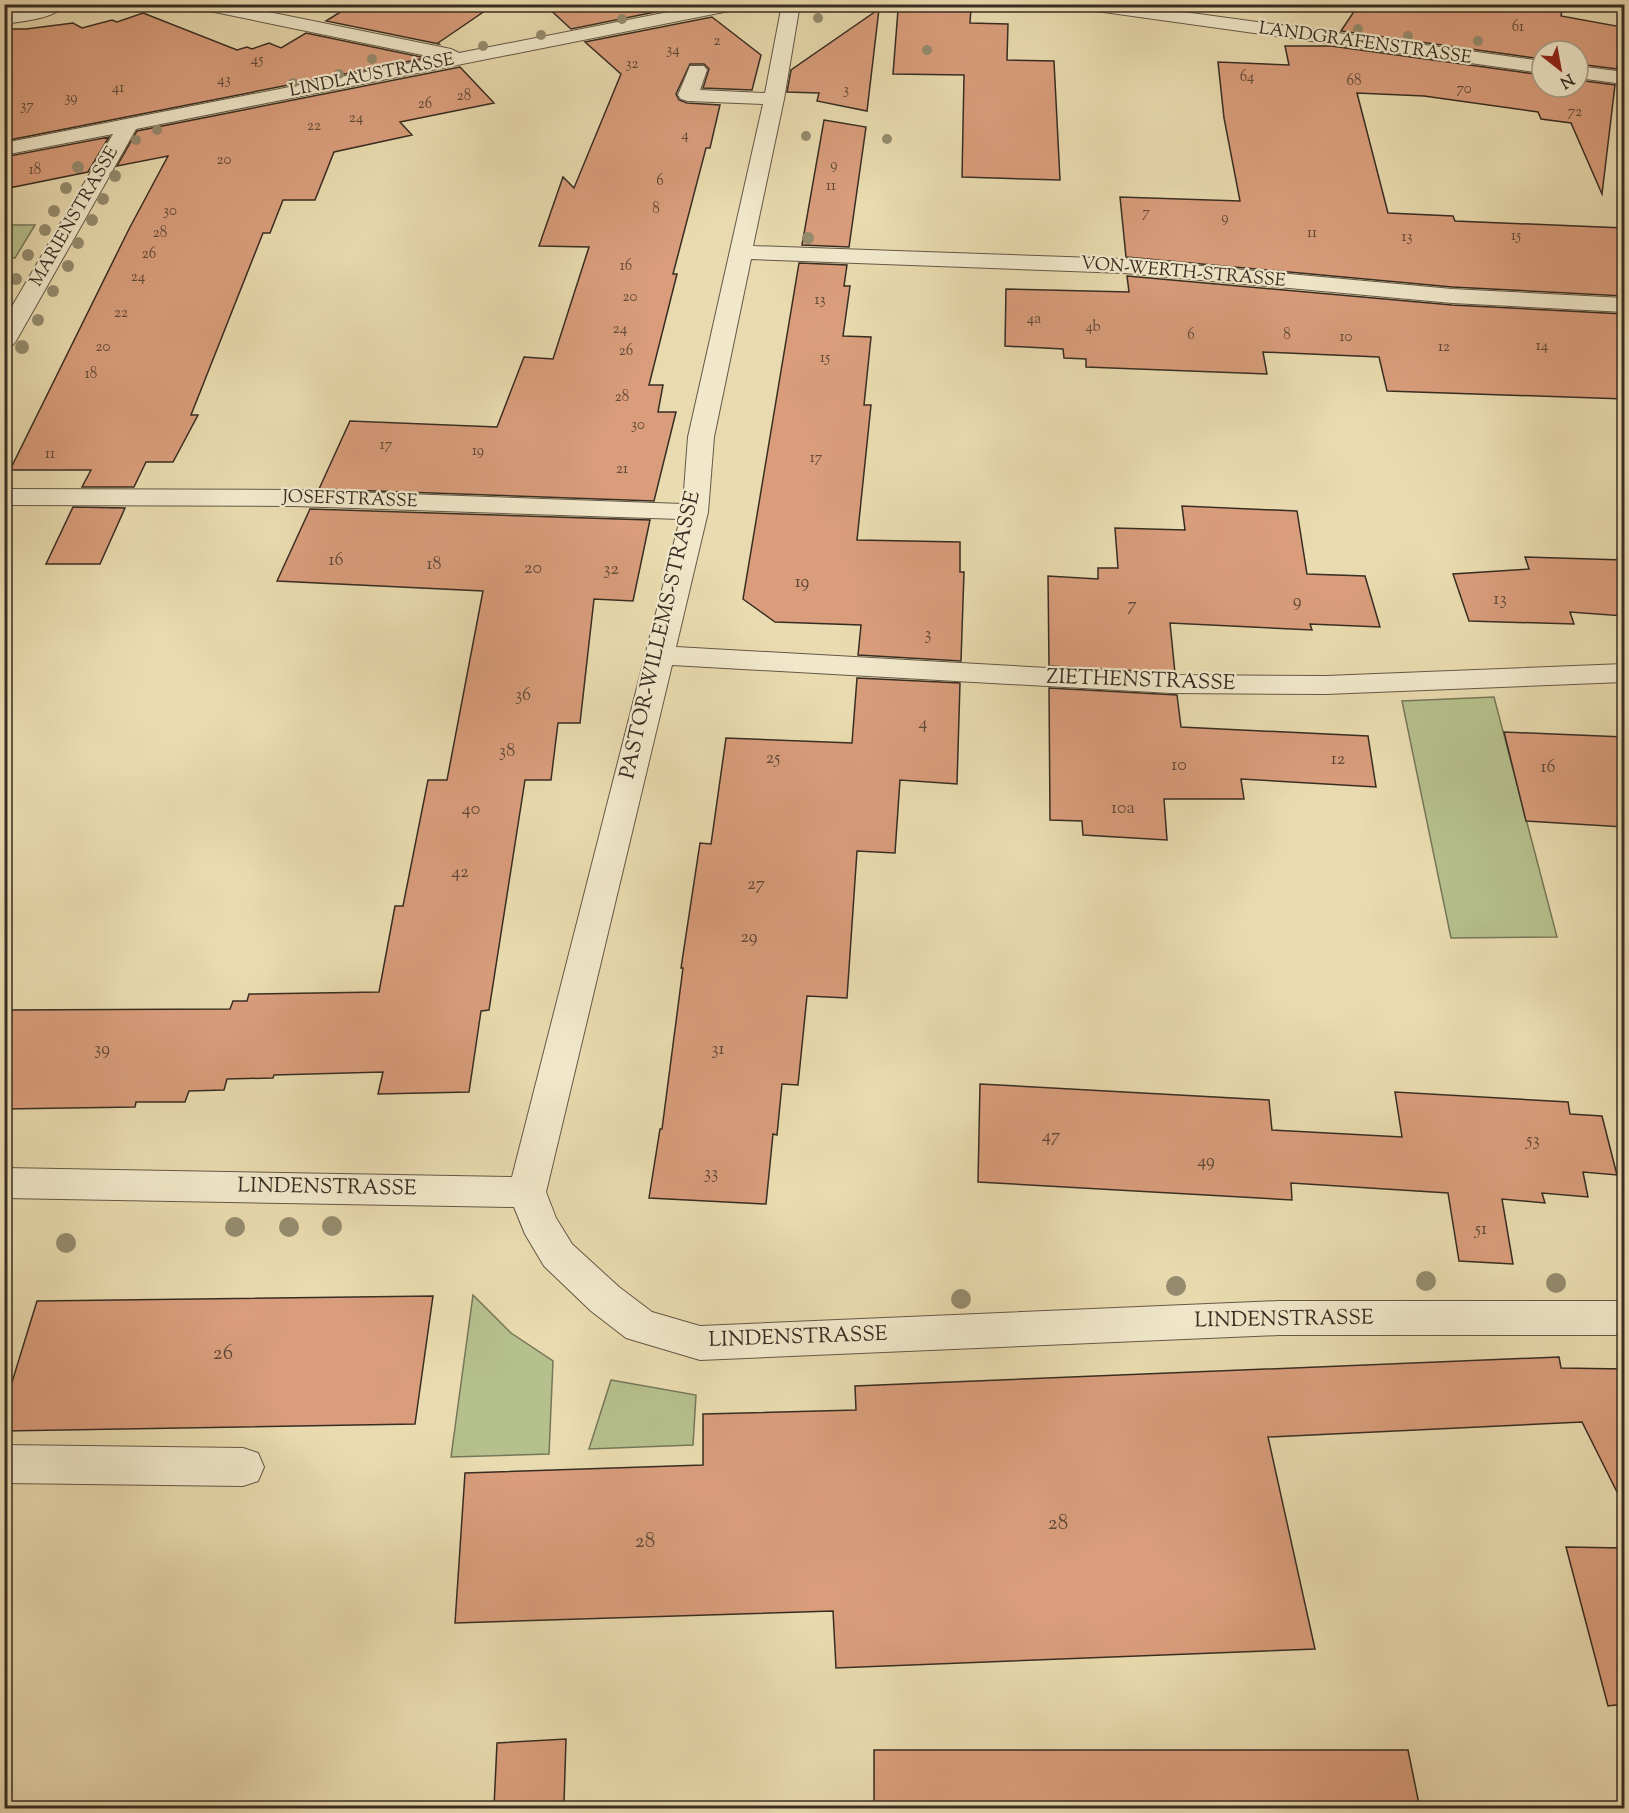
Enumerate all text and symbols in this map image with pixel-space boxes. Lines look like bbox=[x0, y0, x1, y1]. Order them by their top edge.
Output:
street label: LANDGRAFENSTRASSE bbox=[1257, 16, 1473, 72]
house number: 61 bbox=[1512, 17, 1524, 38]
house number: 2 bbox=[713, 31, 721, 52]
north arrow bbox=[1530, 39, 1590, 99]
house number: 34 bbox=[666, 40, 680, 61]
street label: LINDLAUSTRASSE bbox=[287, 47, 457, 105]
house number: 45 bbox=[251, 50, 263, 71]
house number: 32 bbox=[625, 54, 639, 75]
house number: 64 bbox=[1240, 67, 1255, 88]
text: N bbox=[1555, 67, 1578, 93]
house number: 43 bbox=[217, 70, 231, 91]
house number: 68 bbox=[1347, 71, 1361, 92]
house number: 41 bbox=[112, 78, 124, 99]
house number: 70 bbox=[1456, 79, 1472, 100]
house number: 3 bbox=[843, 80, 849, 101]
house number: 28 bbox=[457, 86, 471, 107]
house number: 39 bbox=[64, 88, 78, 109]
house number: 26 bbox=[418, 94, 432, 115]
house number: 37 bbox=[20, 96, 34, 117]
house number: 72 bbox=[1568, 102, 1582, 123]
house number: 24 bbox=[349, 108, 364, 129]
house number: 22 bbox=[307, 116, 321, 137]
house number: 4 bbox=[681, 125, 689, 146]
street label: MARIENSTRASSE bbox=[24, 142, 126, 292]
house number: 20 bbox=[217, 150, 232, 171]
house number: 9 bbox=[830, 155, 838, 176]
house number: 18 bbox=[29, 160, 41, 181]
house number: 6 bbox=[656, 171, 664, 192]
house number: 11 bbox=[826, 176, 836, 197]
house number: 8 bbox=[652, 199, 660, 220]
house number: 30 bbox=[163, 201, 177, 222]
house number: 7 bbox=[1142, 203, 1150, 224]
house number: 9 bbox=[1221, 208, 1229, 229]
house number: 28 bbox=[153, 223, 167, 244]
house number: 11 bbox=[1307, 223, 1317, 244]
house number: 15 bbox=[1511, 226, 1521, 247]
house number: 13 bbox=[1401, 227, 1413, 248]
house number: 26 bbox=[142, 244, 156, 265]
street label: VON-WERTH-STRASSE bbox=[1080, 251, 1287, 295]
house number: 16 bbox=[620, 256, 632, 277]
house number: 24 bbox=[131, 267, 146, 288]
house number: 20 bbox=[623, 287, 638, 308]
house number: 13 bbox=[814, 290, 826, 311]
house number: 22 bbox=[114, 303, 128, 324]
house number: 4a bbox=[1027, 309, 1041, 330]
house number: 4b bbox=[1085, 317, 1101, 338]
house number: 24 bbox=[613, 319, 628, 340]
house number: 6 bbox=[1187, 325, 1195, 346]
house number: 8 bbox=[1283, 325, 1291, 346]
house number: 10 bbox=[1340, 327, 1353, 348]
house number: 14 bbox=[1536, 336, 1549, 357]
house number: 20 bbox=[96, 337, 111, 358]
house number: 12 bbox=[1438, 337, 1450, 358]
house number: 26 bbox=[619, 341, 633, 362]
house number: 15 bbox=[820, 348, 830, 369]
house number: 18 bbox=[85, 364, 97, 385]
house number: 28 bbox=[615, 387, 629, 408]
house number: 30 bbox=[631, 415, 645, 436]
house number: 17 bbox=[380, 435, 393, 456]
house number: 19 bbox=[472, 441, 484, 462]
house number: 11 bbox=[45, 444, 55, 465]
house number: 17 bbox=[810, 448, 823, 469]
house number: 21 bbox=[616, 459, 628, 480]
street label: JOSEFSTRASSE bbox=[281, 485, 418, 515]
street label: PASTOR-WILLEMS-STRASSE bbox=[613, 488, 709, 782]
house number: 16 bbox=[328, 548, 344, 574]
house number: 18 bbox=[426, 552, 442, 578]
house number: 20 bbox=[524, 556, 542, 582]
house number: 32 bbox=[603, 557, 619, 583]
house number: 19 bbox=[795, 570, 810, 596]
house number: 13 bbox=[1493, 587, 1507, 613]
house number: 9 bbox=[1293, 589, 1302, 615]
house number: 7 bbox=[1127, 593, 1137, 619]
house number: 3 bbox=[924, 622, 932, 648]
street label: ZIETHENSTRASSE bbox=[1046, 663, 1236, 699]
house number: 36 bbox=[515, 683, 531, 709]
house number: 4 bbox=[918, 711, 928, 737]
house number: 38 bbox=[499, 739, 515, 765]
house number: 25 bbox=[766, 746, 780, 772]
house number: 12 bbox=[1331, 747, 1346, 773]
house number: 10 bbox=[1171, 753, 1187, 779]
house number: 16 bbox=[1540, 755, 1556, 781]
house number: 10a bbox=[1111, 796, 1135, 822]
house number: 40 bbox=[462, 797, 480, 823]
house number: 42 bbox=[451, 860, 469, 886]
house number: 27 bbox=[747, 872, 765, 898]
house number: 29 bbox=[740, 925, 758, 951]
house number: 39 bbox=[94, 1037, 110, 1063]
house number: 31 bbox=[711, 1037, 725, 1063]
house number: 47 bbox=[1042, 1124, 1060, 1150]
house number: 53 bbox=[1525, 1128, 1540, 1154]
house number: 49 bbox=[1197, 1149, 1215, 1175]
house number: 33 bbox=[704, 1161, 718, 1187]
street label: LINDENSTRASSE bbox=[237, 1171, 417, 1205]
house number: 51 bbox=[1474, 1217, 1487, 1243]
street label: LINDENSTRASSE bbox=[1194, 1303, 1374, 1337]
street label: LINDENSTRASSE bbox=[708, 1320, 888, 1356]
house number: 26 bbox=[213, 1339, 233, 1369]
house number: 28 bbox=[1048, 1509, 1068, 1539]
house number: 28 bbox=[635, 1527, 655, 1557]

